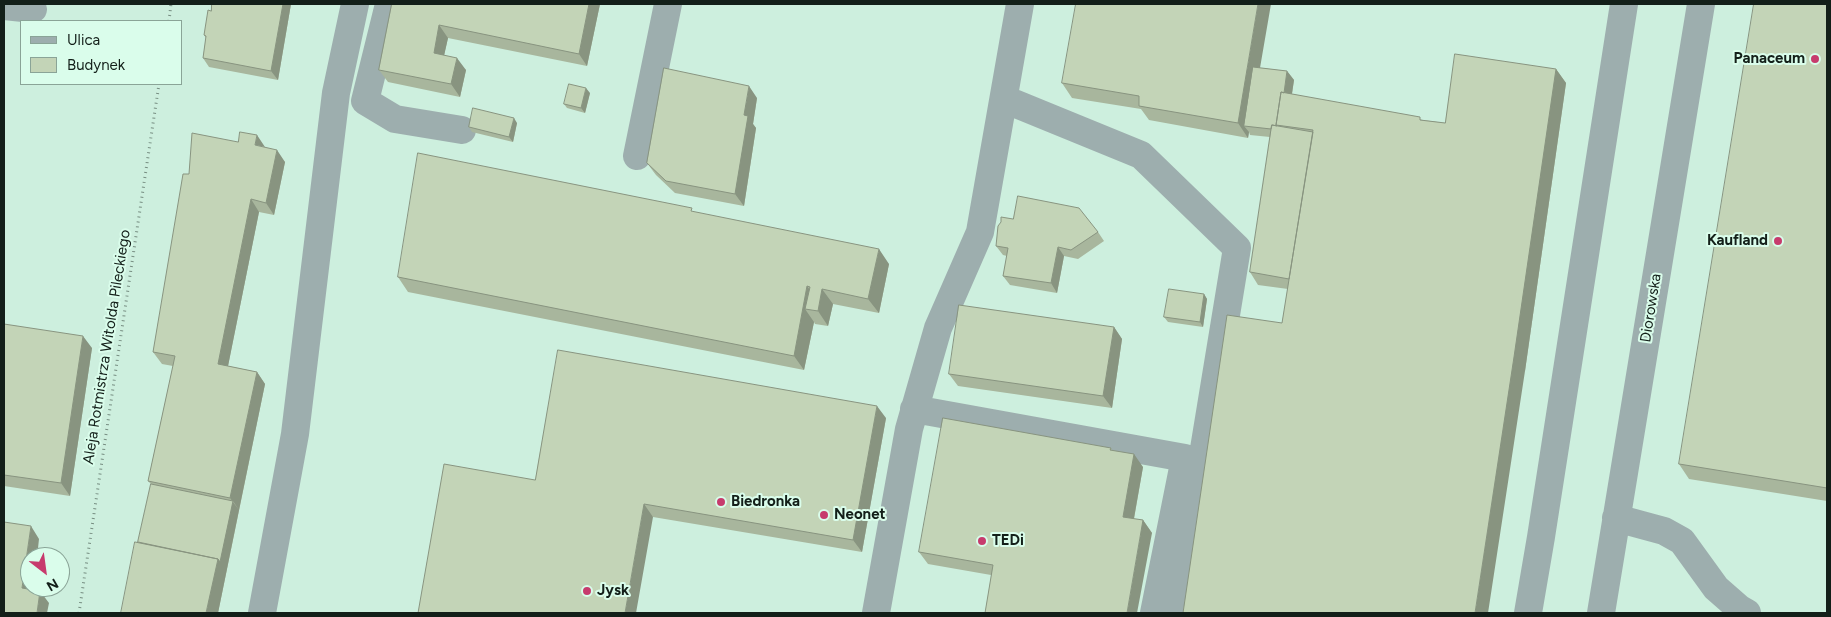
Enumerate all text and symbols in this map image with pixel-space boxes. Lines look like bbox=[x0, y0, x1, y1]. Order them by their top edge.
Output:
legend bbox=[20, 20, 182, 85]
text: Ulica bbox=[67, 31, 100, 49]
place label: Panaceum bbox=[1733, 50, 1805, 68]
marker: Panaceum bbox=[1809, 53, 1821, 65]
text: Budynek bbox=[67, 56, 125, 74]
street label: Aleja Rotmistrza Witolda Pileckiego bbox=[80, 228, 134, 466]
place label: Kaufland bbox=[1707, 232, 1768, 250]
marker: Kaufland bbox=[1772, 235, 1784, 247]
street label: Diorowska bbox=[1637, 272, 1665, 344]
place label: Biedronka bbox=[731, 493, 800, 511]
marker: Biedronka bbox=[715, 496, 727, 508]
place label: Neonet bbox=[834, 506, 885, 524]
marker: Neonet bbox=[818, 509, 830, 521]
place label: TEDi bbox=[992, 532, 1024, 550]
marker: TEDi bbox=[976, 535, 988, 547]
north arrow bbox=[20, 547, 70, 597]
text: N bbox=[43, 574, 61, 595]
place label: Jysk bbox=[597, 582, 629, 600]
marker: Jysk bbox=[581, 585, 593, 597]

